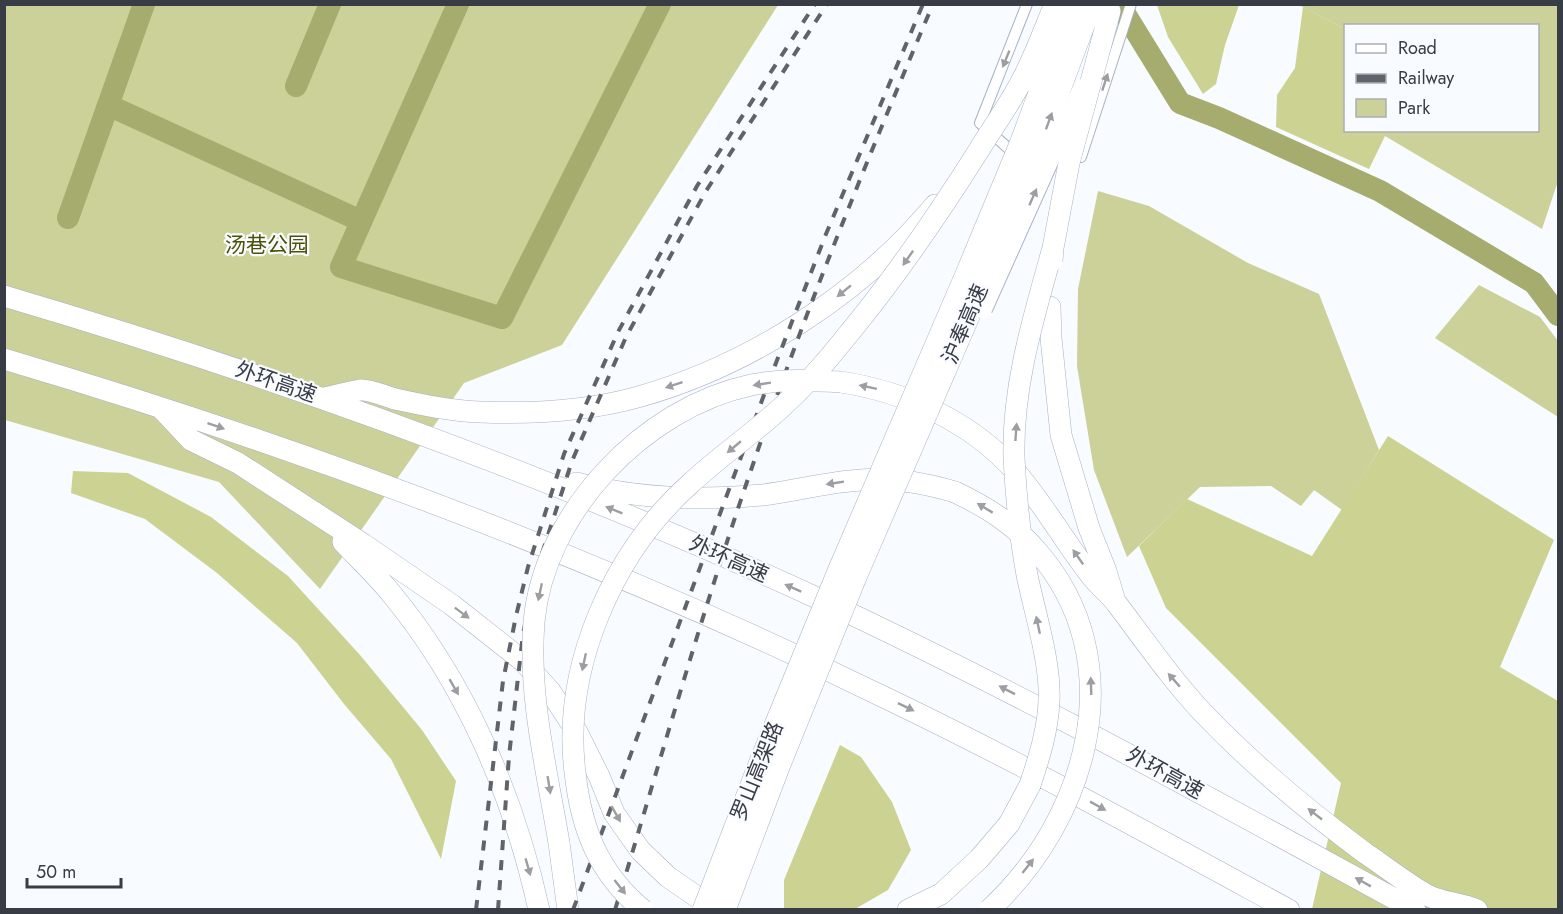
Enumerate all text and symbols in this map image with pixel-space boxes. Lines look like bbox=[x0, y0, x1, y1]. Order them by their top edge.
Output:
legend bbox=[1344, 24, 1539, 132]
text: Road bbox=[1398, 35, 1437, 61]
one-way arrow bbox=[1001, 50, 1010, 68]
text: Railway bbox=[1398, 65, 1454, 91]
one-way arrow bbox=[1101, 72, 1111, 90]
text: Park bbox=[1398, 95, 1430, 121]
one-way arrow bbox=[1044, 112, 1054, 130]
one-way arrow bbox=[1029, 189, 1038, 206]
park label: 汤巷公园 bbox=[225, 230, 309, 260]
one-way arrow bbox=[903, 250, 914, 266]
street label: 沪奉高速 bbox=[935, 279, 995, 369]
one-way arrow bbox=[836, 284, 852, 297]
street label: 外环高速 bbox=[231, 354, 321, 410]
one-way arrow bbox=[752, 379, 771, 388]
one-way arrow bbox=[665, 381, 683, 390]
one-way arrow bbox=[858, 382, 877, 391]
one-way arrow bbox=[207, 421, 225, 431]
one-way arrow bbox=[1011, 422, 1020, 441]
one-way arrow bbox=[726, 440, 742, 453]
one-way arrow bbox=[826, 479, 845, 488]
one-way arrow bbox=[977, 502, 993, 513]
one-way arrow bbox=[605, 505, 623, 514]
street label: 外环高速 bbox=[685, 528, 773, 590]
one-way arrow bbox=[1072, 550, 1084, 566]
one-way arrow bbox=[535, 583, 545, 601]
one-way arrow bbox=[784, 583, 801, 592]
one-way arrow bbox=[455, 607, 470, 619]
one-way arrow bbox=[1033, 615, 1042, 634]
one-way arrow bbox=[579, 653, 588, 672]
one-way arrow bbox=[1168, 673, 1181, 688]
one-way arrow bbox=[1086, 676, 1095, 695]
one-way arrow bbox=[449, 679, 460, 695]
one-way arrow bbox=[998, 685, 1015, 695]
one-way arrow bbox=[897, 703, 914, 712]
street label: 罗山高架路 bbox=[723, 717, 791, 825]
street label: 外环高速 bbox=[1121, 740, 1209, 806]
one-way arrow bbox=[545, 776, 554, 795]
one-way arrow bbox=[1090, 800, 1106, 811]
one-way arrow bbox=[611, 806, 621, 823]
one-way arrow bbox=[1307, 809, 1322, 821]
scale bar bbox=[27, 851, 122, 889]
one-way arrow bbox=[524, 858, 533, 876]
text: 50 m bbox=[36, 859, 76, 885]
one-way arrow bbox=[1022, 859, 1034, 874]
one-way arrow bbox=[1355, 877, 1372, 887]
one-way arrow bbox=[614, 879, 626, 894]

